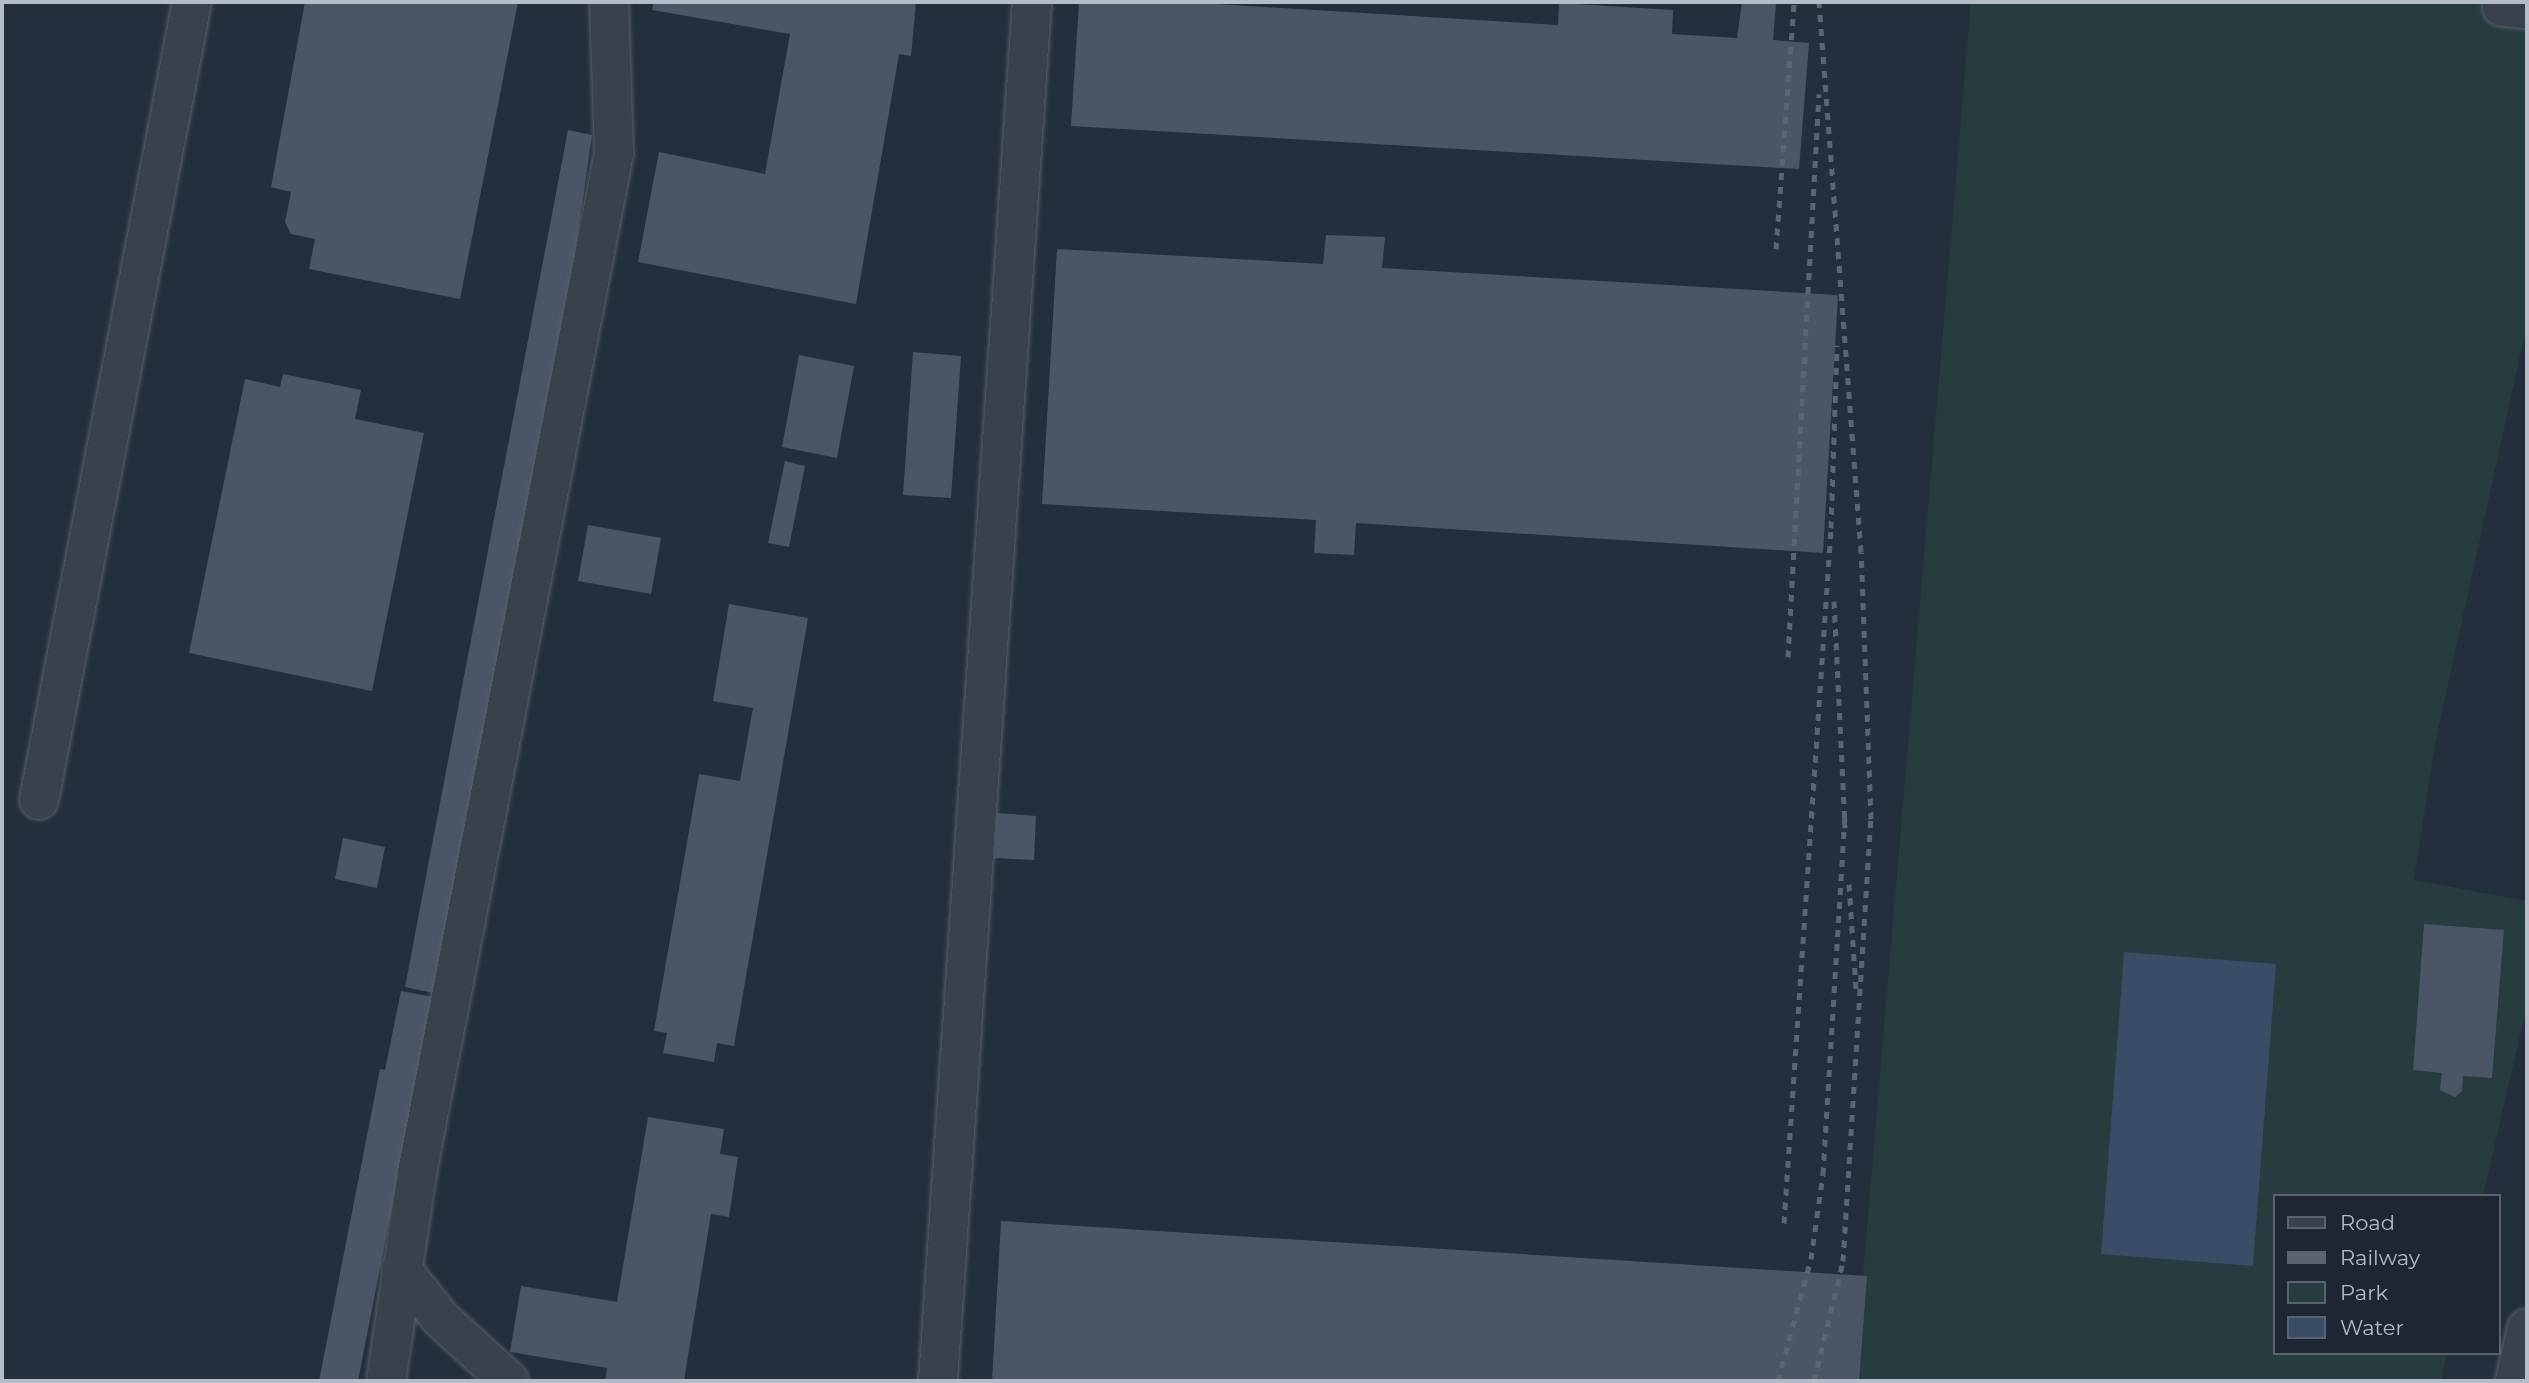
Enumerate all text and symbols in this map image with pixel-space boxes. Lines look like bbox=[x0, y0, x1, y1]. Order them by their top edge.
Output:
legend bbox=[2274, 1194, 2501, 1355]
text: Road bbox=[2340, 1210, 2395, 1235]
text: Railway bbox=[2340, 1245, 2420, 1270]
text: Park bbox=[2340, 1280, 2388, 1305]
text: Water bbox=[2340, 1315, 2404, 1340]

